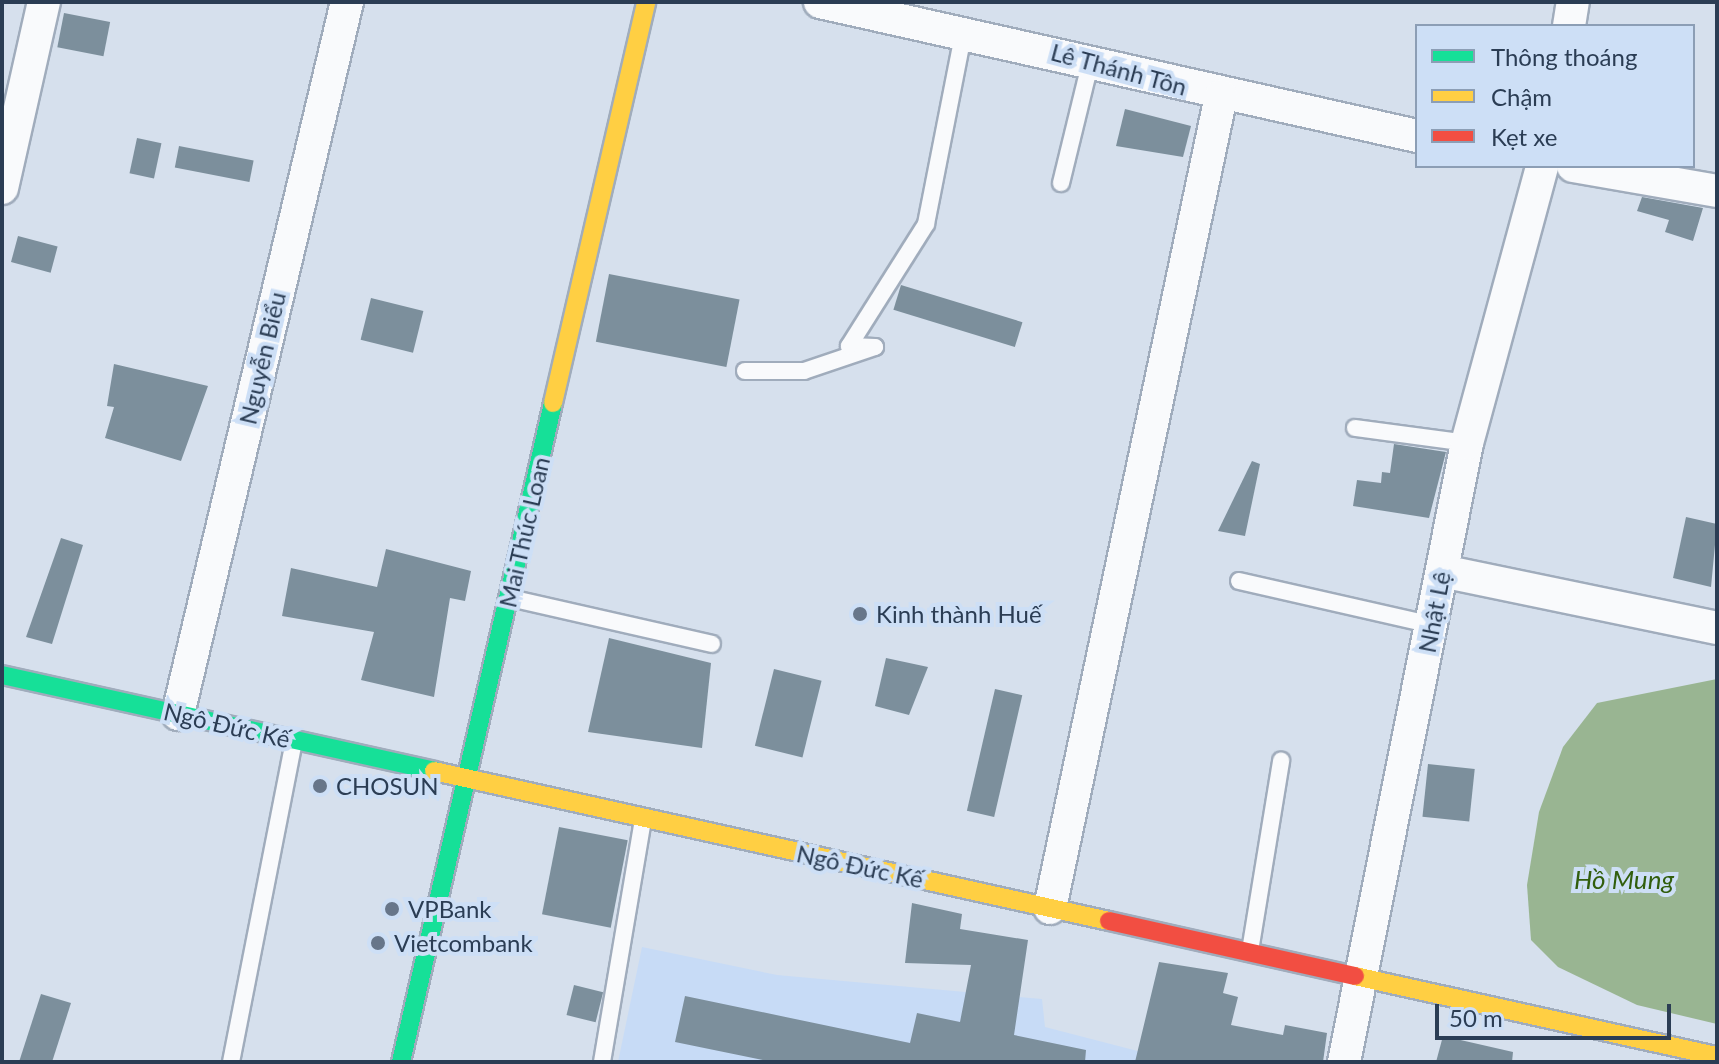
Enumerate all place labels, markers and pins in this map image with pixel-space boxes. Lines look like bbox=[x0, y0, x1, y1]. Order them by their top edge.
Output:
place label: Kinh thành Huế bbox=[876, 600, 1042, 628]
marker: Kinh thành Huế bbox=[851, 605, 869, 623]
place label: CHOSUN bbox=[336, 772, 439, 800]
marker: CHOSUN bbox=[311, 777, 329, 795]
place label: VPBank bbox=[408, 895, 491, 923]
marker: VPBank bbox=[383, 900, 401, 918]
place label: Vietcombank bbox=[394, 929, 533, 957]
marker: Vietcombank bbox=[369, 934, 387, 952]

